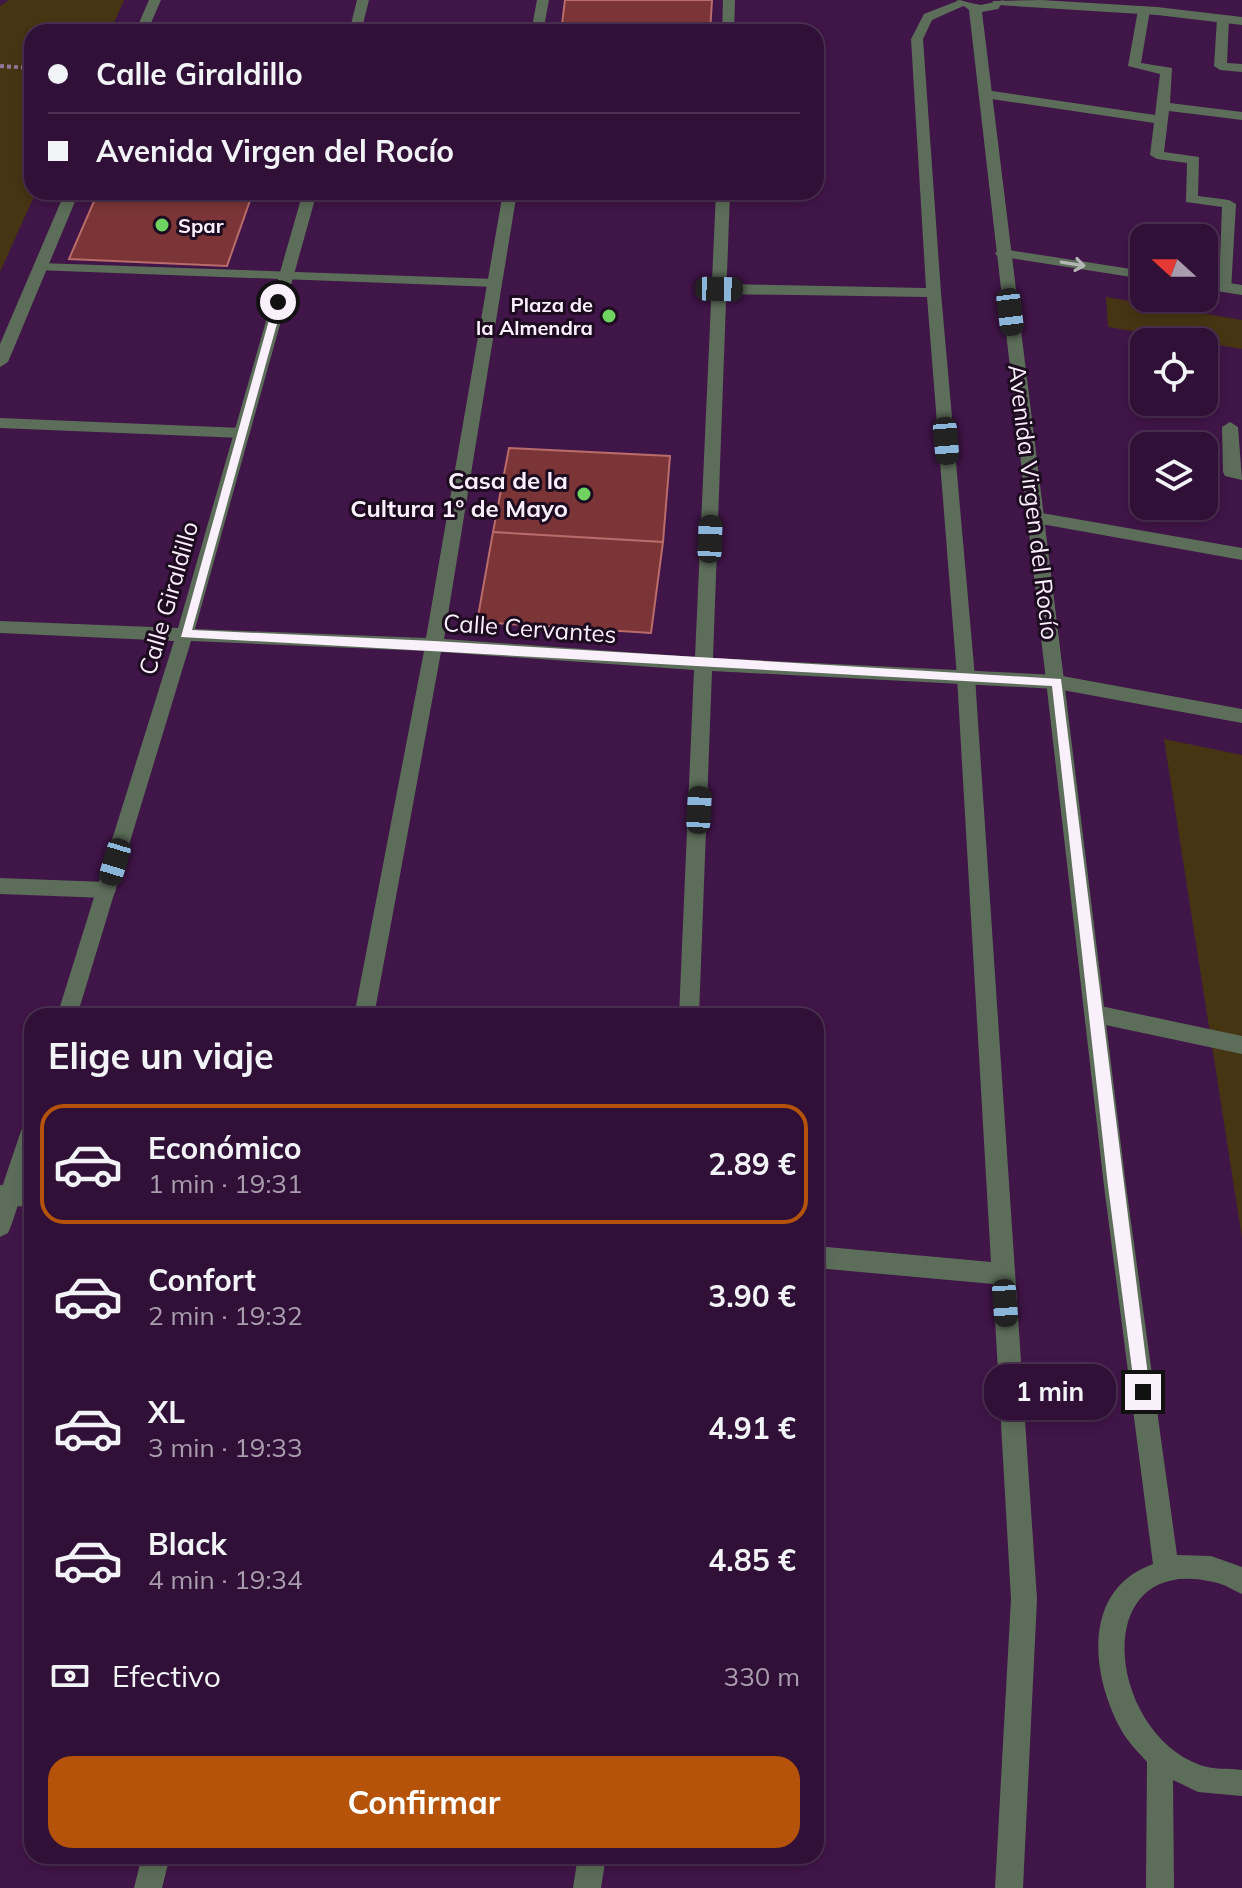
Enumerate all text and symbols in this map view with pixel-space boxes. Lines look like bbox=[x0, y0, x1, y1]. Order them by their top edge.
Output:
text: Calle Giraldillo bbox=[96, 55, 303, 93]
text: Avenida Virgen del Rocío bbox=[96, 132, 454, 170]
place label: Spar bbox=[178, 213, 224, 238]
marker: Spar bbox=[153, 216, 171, 234]
north arrow bbox=[1130, 224, 1218, 312]
map controls bbox=[1130, 224, 1218, 520]
one-way arrow bbox=[1060, 257, 1085, 272]
car bbox=[695, 277, 743, 301]
route start bbox=[260, 284, 296, 320]
car bbox=[995, 287, 1025, 337]
place label: Plaza de la Almendra bbox=[476, 292, 593, 340]
marker: Plaza de la Almendra bbox=[600, 307, 618, 325]
button: locate bbox=[1130, 328, 1218, 416]
street label: Avenida Virgen del Rocío bbox=[1002, 363, 1066, 641]
car bbox=[932, 416, 960, 466]
button: layers bbox=[1130, 432, 1218, 520]
place label: Casa de la Cultura 1º de Mayo bbox=[350, 465, 568, 523]
marker: Casa de la Cultura 1º de Mayo bbox=[575, 485, 593, 503]
car bbox=[697, 515, 723, 563]
street label: Calle Giraldillo bbox=[132, 518, 204, 678]
street label: Calle Cervantes bbox=[442, 607, 618, 649]
car bbox=[686, 785, 712, 835]
car bbox=[97, 836, 133, 888]
text: Elige un viaje bbox=[48, 1033, 274, 1078]
icon: car bbox=[52, 1128, 124, 1200]
text: Económico bbox=[148, 1129, 302, 1167]
text: 2.89 € bbox=[708, 1145, 796, 1183]
text: 1 min · 19:31 bbox=[148, 1167, 303, 1200]
icon: car bbox=[52, 1260, 124, 1332]
text: Confort bbox=[148, 1261, 256, 1299]
text: 3.90 € bbox=[708, 1277, 796, 1315]
car bbox=[991, 1278, 1019, 1328]
text: 2 min · 19:32 bbox=[148, 1299, 303, 1332]
callout: 1 min bbox=[983, 1364, 1115, 1420]
route end bbox=[1125, 1374, 1161, 1410]
text: 1 min bbox=[1016, 1375, 1084, 1408]
icon: car bbox=[52, 1392, 124, 1464]
text: XL bbox=[148, 1393, 185, 1431]
text: 4.91 € bbox=[708, 1409, 796, 1447]
text: 3 min · 19:33 bbox=[148, 1431, 303, 1464]
icon: car bbox=[52, 1524, 124, 1596]
text: Black bbox=[148, 1525, 227, 1563]
text: 4.85 € bbox=[708, 1541, 796, 1579]
text: 4 min · 19:34 bbox=[148, 1563, 303, 1596]
icon: cash bbox=[48, 1654, 92, 1698]
text: Efectivo bbox=[112, 1657, 221, 1695]
text: 330 m bbox=[724, 1660, 800, 1693]
button: Confirmar bbox=[48, 1756, 800, 1848]

